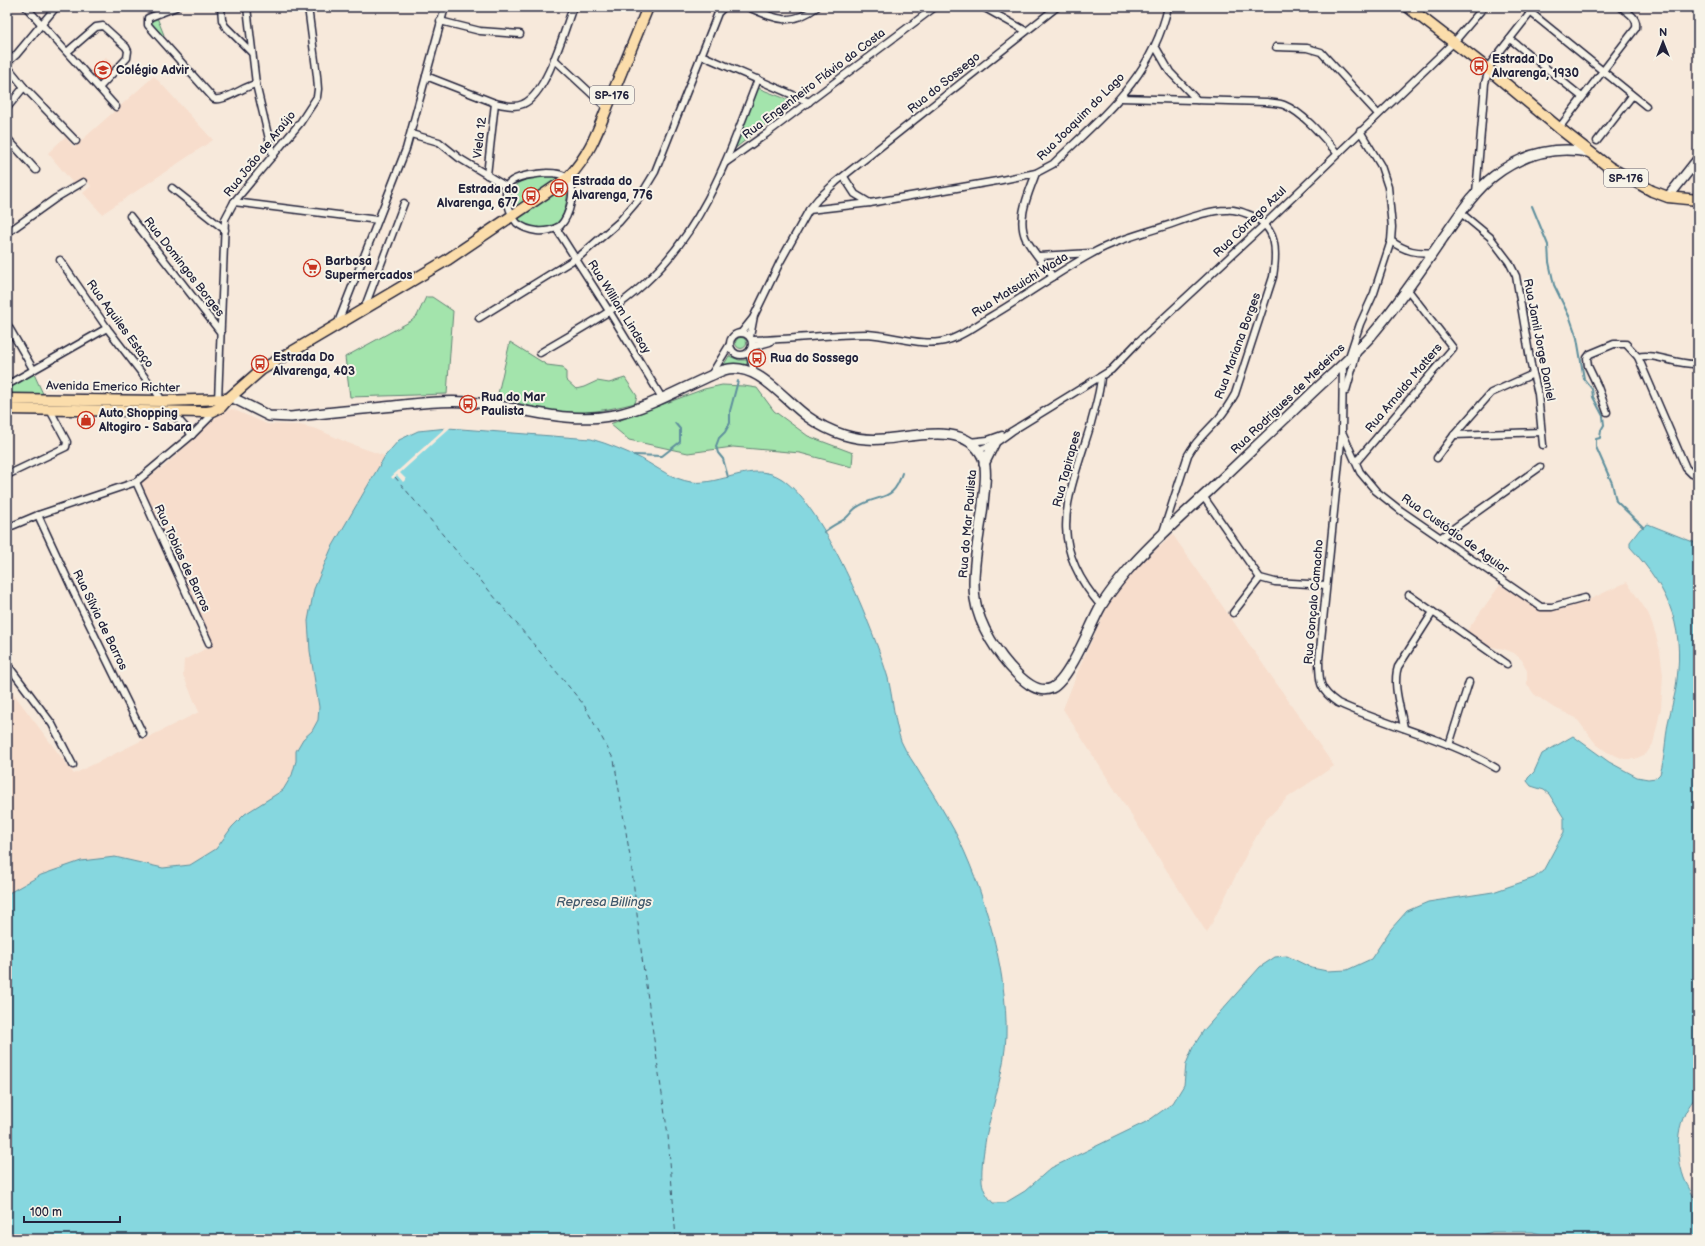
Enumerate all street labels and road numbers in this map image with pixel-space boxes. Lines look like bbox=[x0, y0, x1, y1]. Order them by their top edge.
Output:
street label: Rua Engenheiro Flávio da Costa bbox=[740, 25, 889, 143]
street label: Rua do Sossego bbox=[905, 49, 983, 117]
street label: Rua Joaquim do Lago bbox=[1034, 70, 1128, 164]
road number: SP-176 bbox=[590, 86, 634, 104]
street label: Rua João de Araújo bbox=[221, 108, 299, 200]
street label: Viela 12 bbox=[470, 116, 490, 160]
road number: SP-176 bbox=[1604, 169, 1648, 187]
street label: Rua Córrego Azul bbox=[1210, 183, 1290, 261]
street label: Rua Domingos Borges bbox=[140, 214, 228, 320]
street label: Rua Matsuichi Wada bbox=[969, 249, 1071, 321]
street label: Rua William Lindsay bbox=[584, 257, 654, 357]
street label: Rua Aquiles Estaço bbox=[83, 277, 157, 371]
street label: Rua Jamil Jorge Daniel bbox=[1520, 278, 1558, 402]
street label: Rua Mariana Borges bbox=[1212, 291, 1264, 401]
street label: Rua Rodrigues de Medeiros bbox=[1228, 340, 1348, 457]
street label: Rua Arnoldo Matters bbox=[1362, 340, 1446, 436]
street label: Avenida Emerico Richter bbox=[46, 378, 181, 396]
street label: Rua Tapirapes bbox=[1050, 429, 1084, 509]
street label: Rua do Mar Paulista bbox=[956, 469, 980, 579]
street label: Rua Custódio de Aguiar bbox=[1398, 491, 1512, 577]
street label: Rua Tobias de Barros bbox=[151, 502, 213, 614]
street label: Rua Gonçalo Camacho bbox=[1301, 539, 1327, 665]
street label: Rua Sílvia de Barros bbox=[69, 567, 131, 673]

